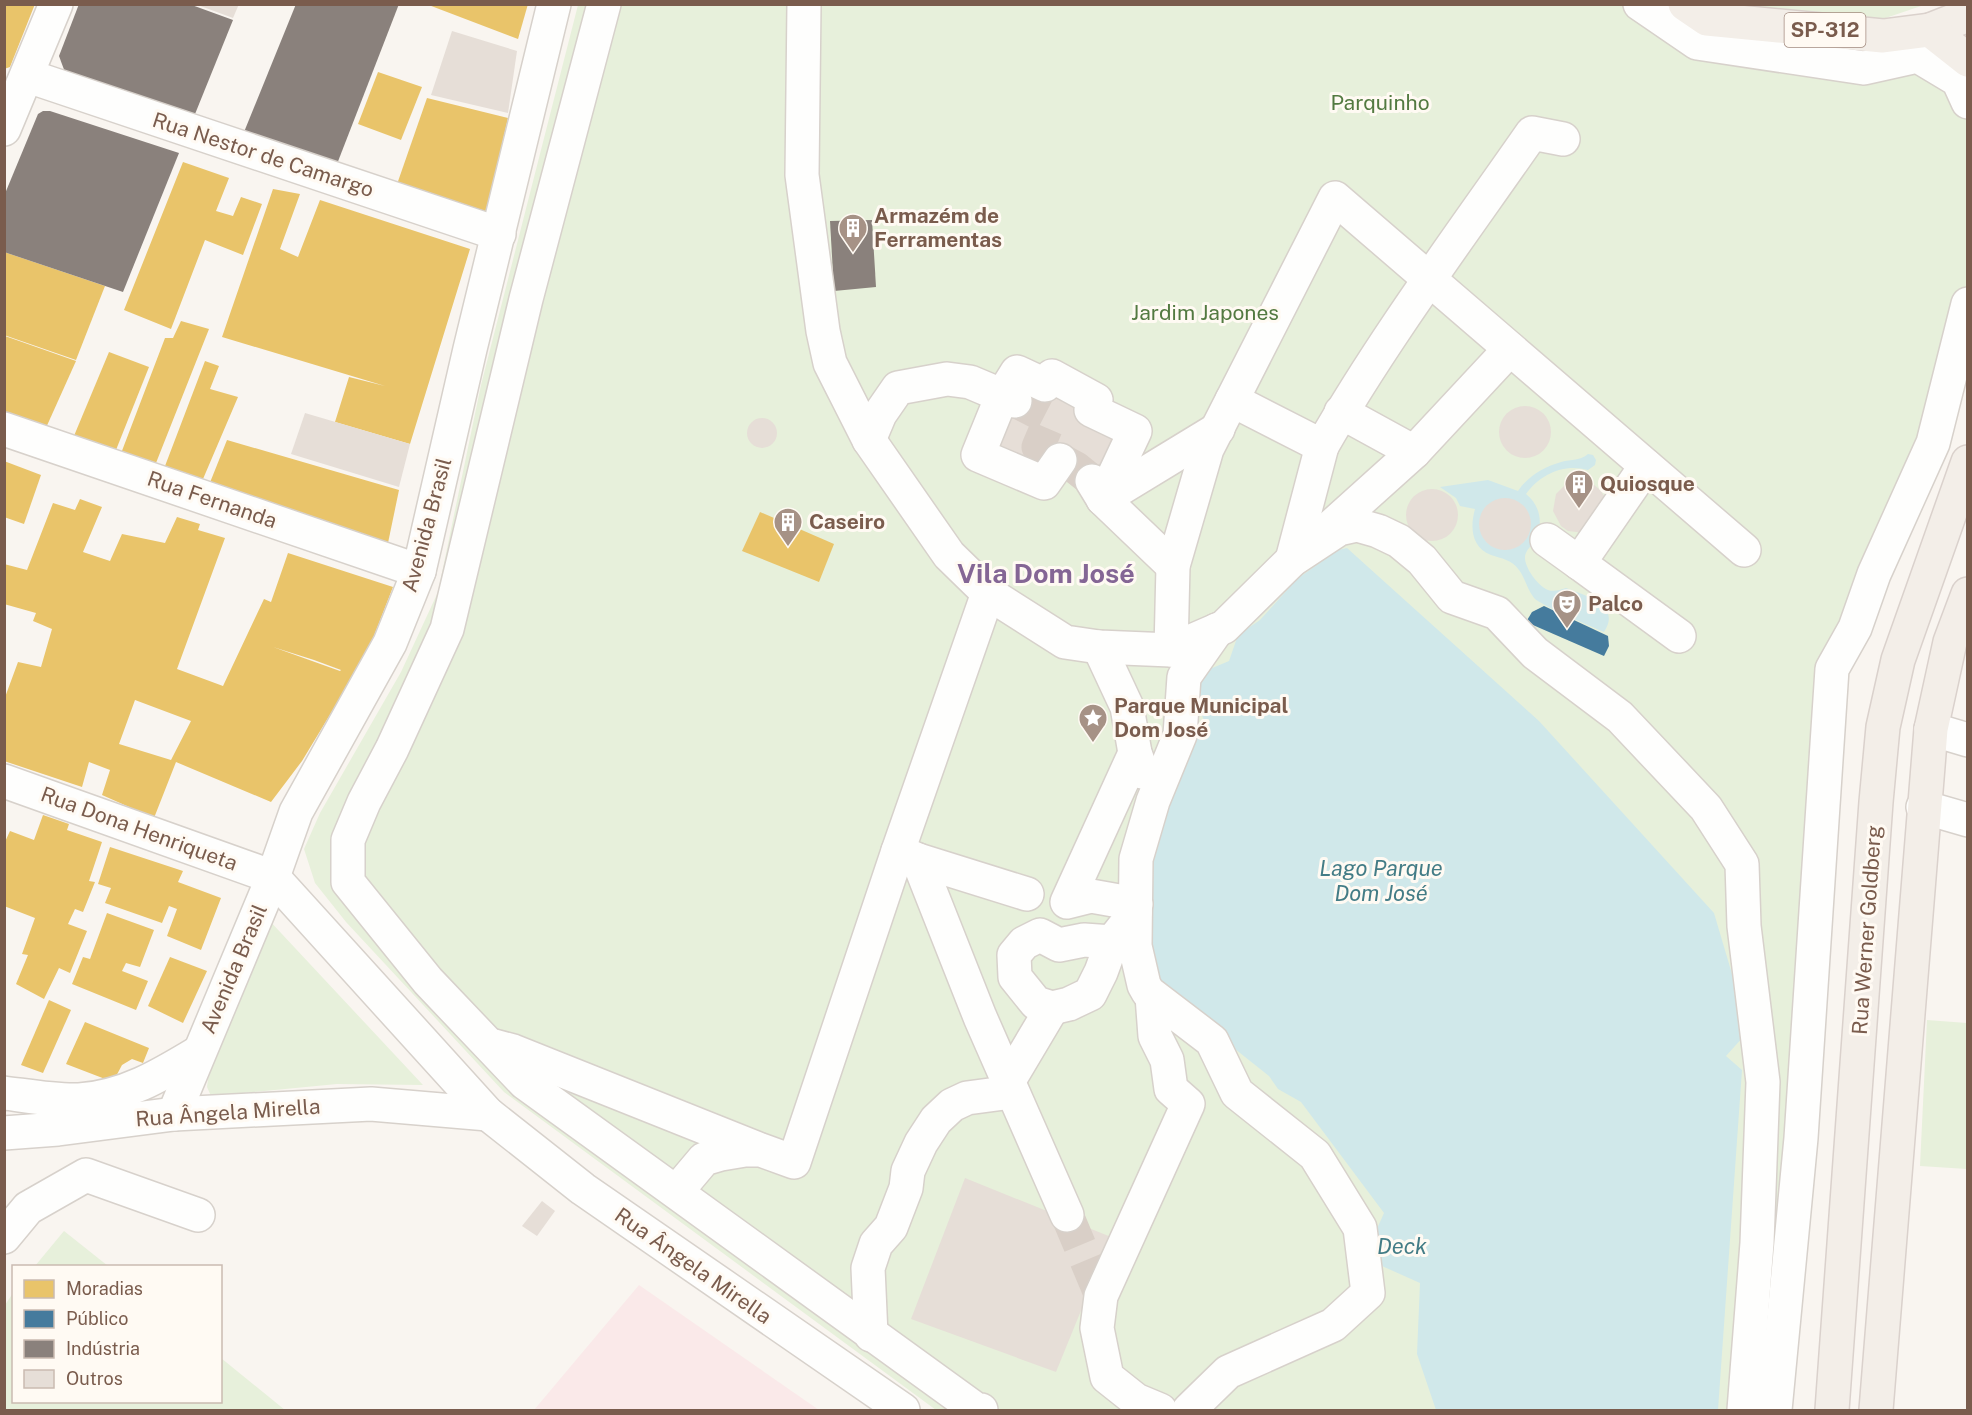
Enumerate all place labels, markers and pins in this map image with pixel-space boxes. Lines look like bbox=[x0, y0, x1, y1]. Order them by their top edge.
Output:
place label: Armazém de Ferramentas bbox=[874, 203, 1002, 252]
building icon: Armazém de Ferramentas bbox=[837, 212, 869, 254]
building icon: Quiosque bbox=[1563, 468, 1595, 510]
place label: Quiosque bbox=[1600, 471, 1695, 496]
building icon: Caseiro bbox=[772, 506, 804, 548]
place label: Caseiro bbox=[809, 509, 885, 534]
theatre icon: Palco bbox=[1551, 588, 1583, 630]
place label: Palco bbox=[1588, 591, 1643, 616]
place label: Parque Municipal Dom José bbox=[1114, 693, 1289, 742]
place icon: Parque Municipal Dom José bbox=[1077, 702, 1109, 744]

